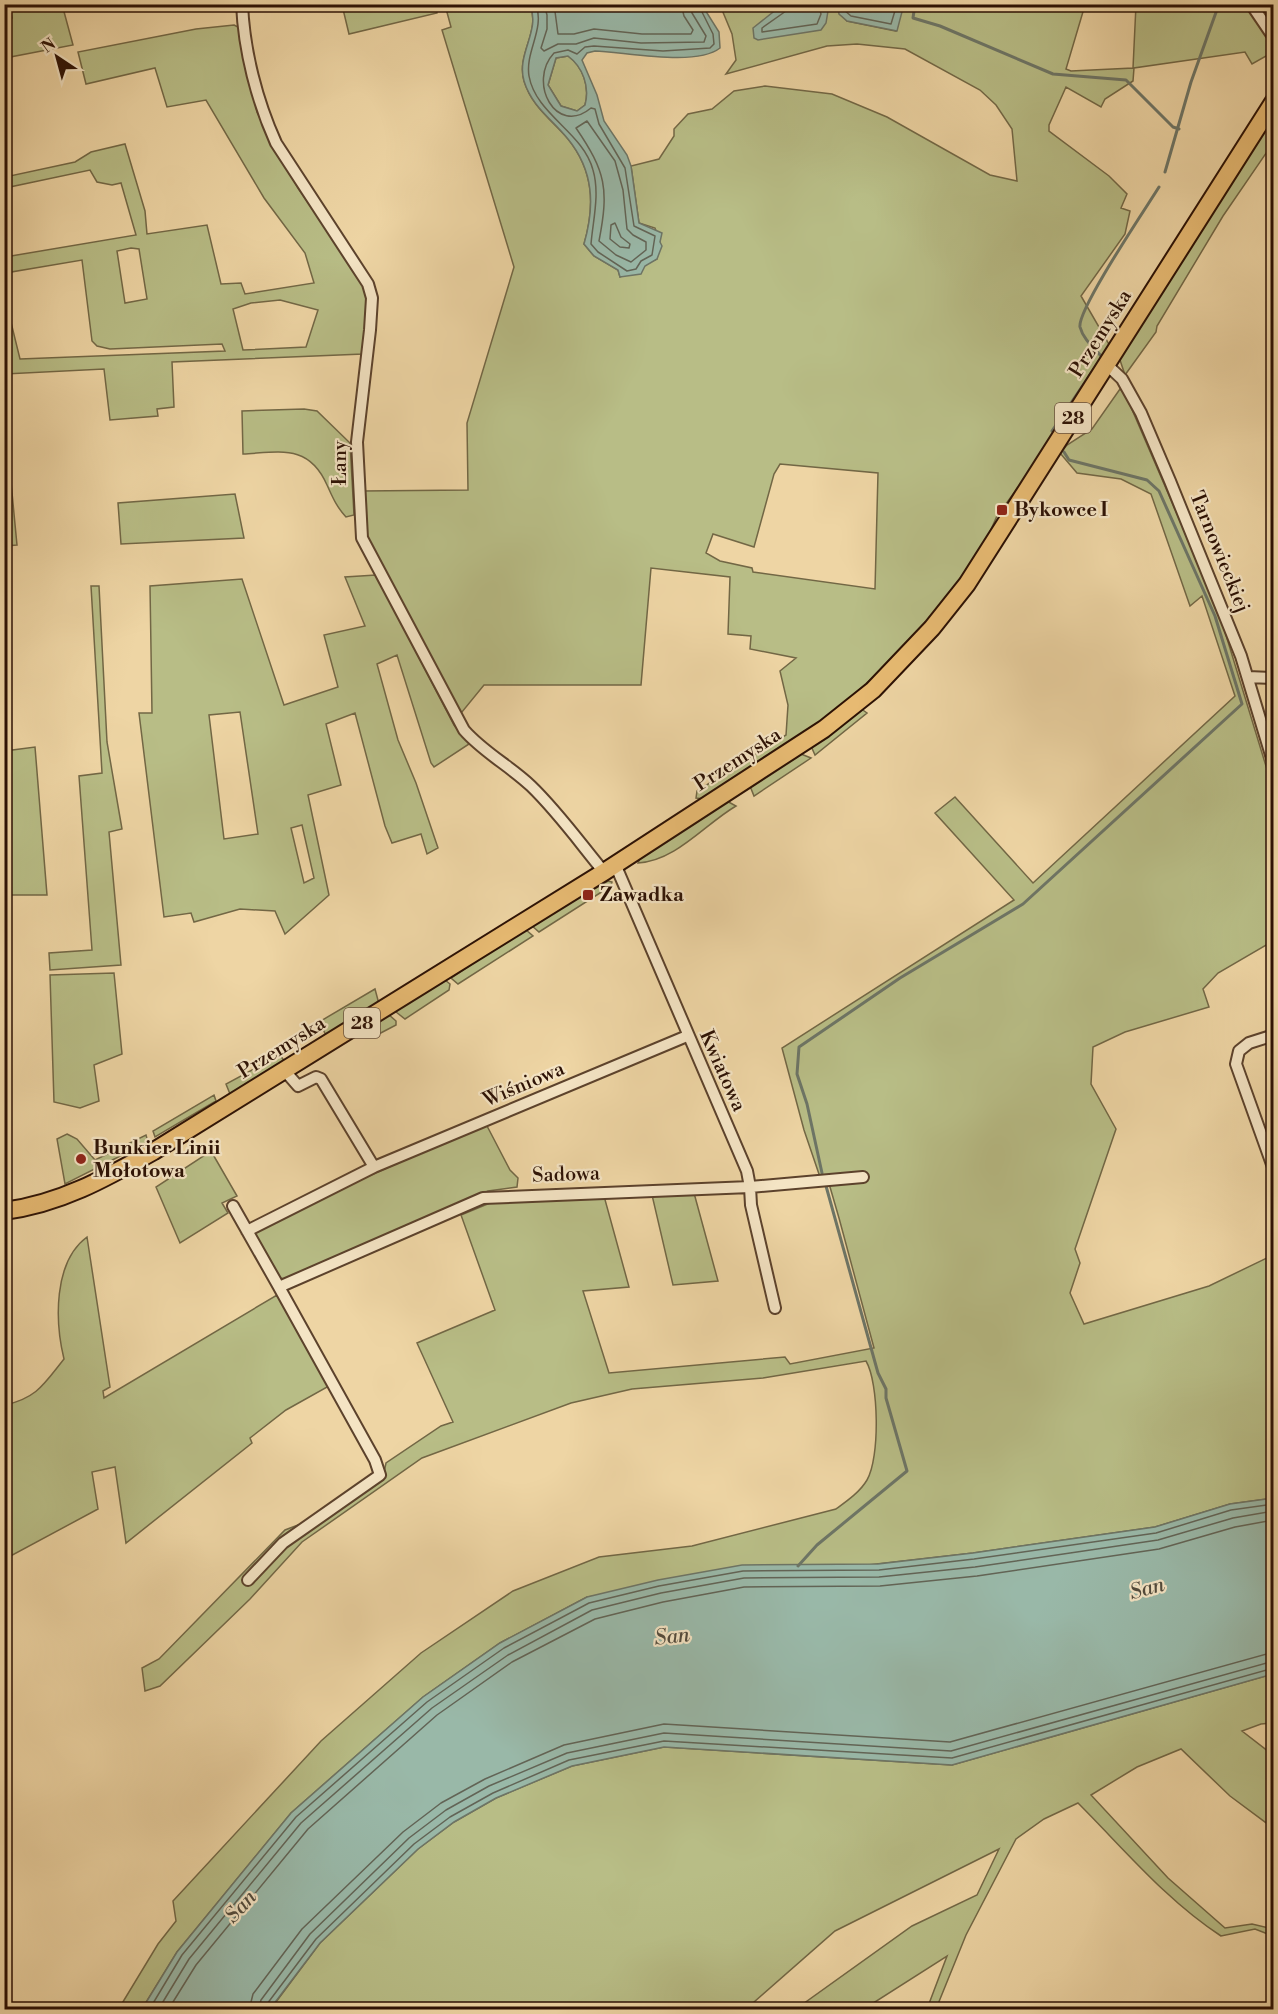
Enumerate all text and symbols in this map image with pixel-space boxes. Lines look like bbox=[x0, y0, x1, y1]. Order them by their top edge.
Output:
north arrow bbox=[27, 27, 87, 87]
text: N bbox=[38, 34, 60, 57]
street label: Przemyska bbox=[1064, 285, 1138, 383]
road number: 28 bbox=[1055, 403, 1091, 433]
street label: Łany bbox=[328, 440, 353, 485]
street label: Tarnowieckiej bbox=[1183, 487, 1255, 617]
place label: Bykowce I bbox=[1014, 498, 1108, 523]
marker: Bykowce I bbox=[995, 503, 1009, 517]
street label: Przemyska bbox=[690, 722, 787, 797]
place label: Zawadka bbox=[600, 883, 684, 908]
marker: Zawadka bbox=[581, 888, 595, 902]
road number: 28 bbox=[344, 1008, 380, 1038]
street label: Przemyska bbox=[233, 1011, 331, 1085]
street label: Kwiatowa bbox=[693, 1026, 751, 1116]
street label: Wiśniowa bbox=[479, 1056, 569, 1114]
place label: Bunkier Linii Mołotowa bbox=[93, 1136, 221, 1184]
marker: Bunkier Linii Mołotowa bbox=[74, 1152, 88, 1166]
street label: Sadowa bbox=[532, 1161, 601, 1189]
water label: San bbox=[1126, 1572, 1168, 1606]
water label: San bbox=[653, 1622, 691, 1652]
water label: San bbox=[219, 1885, 263, 1929]

